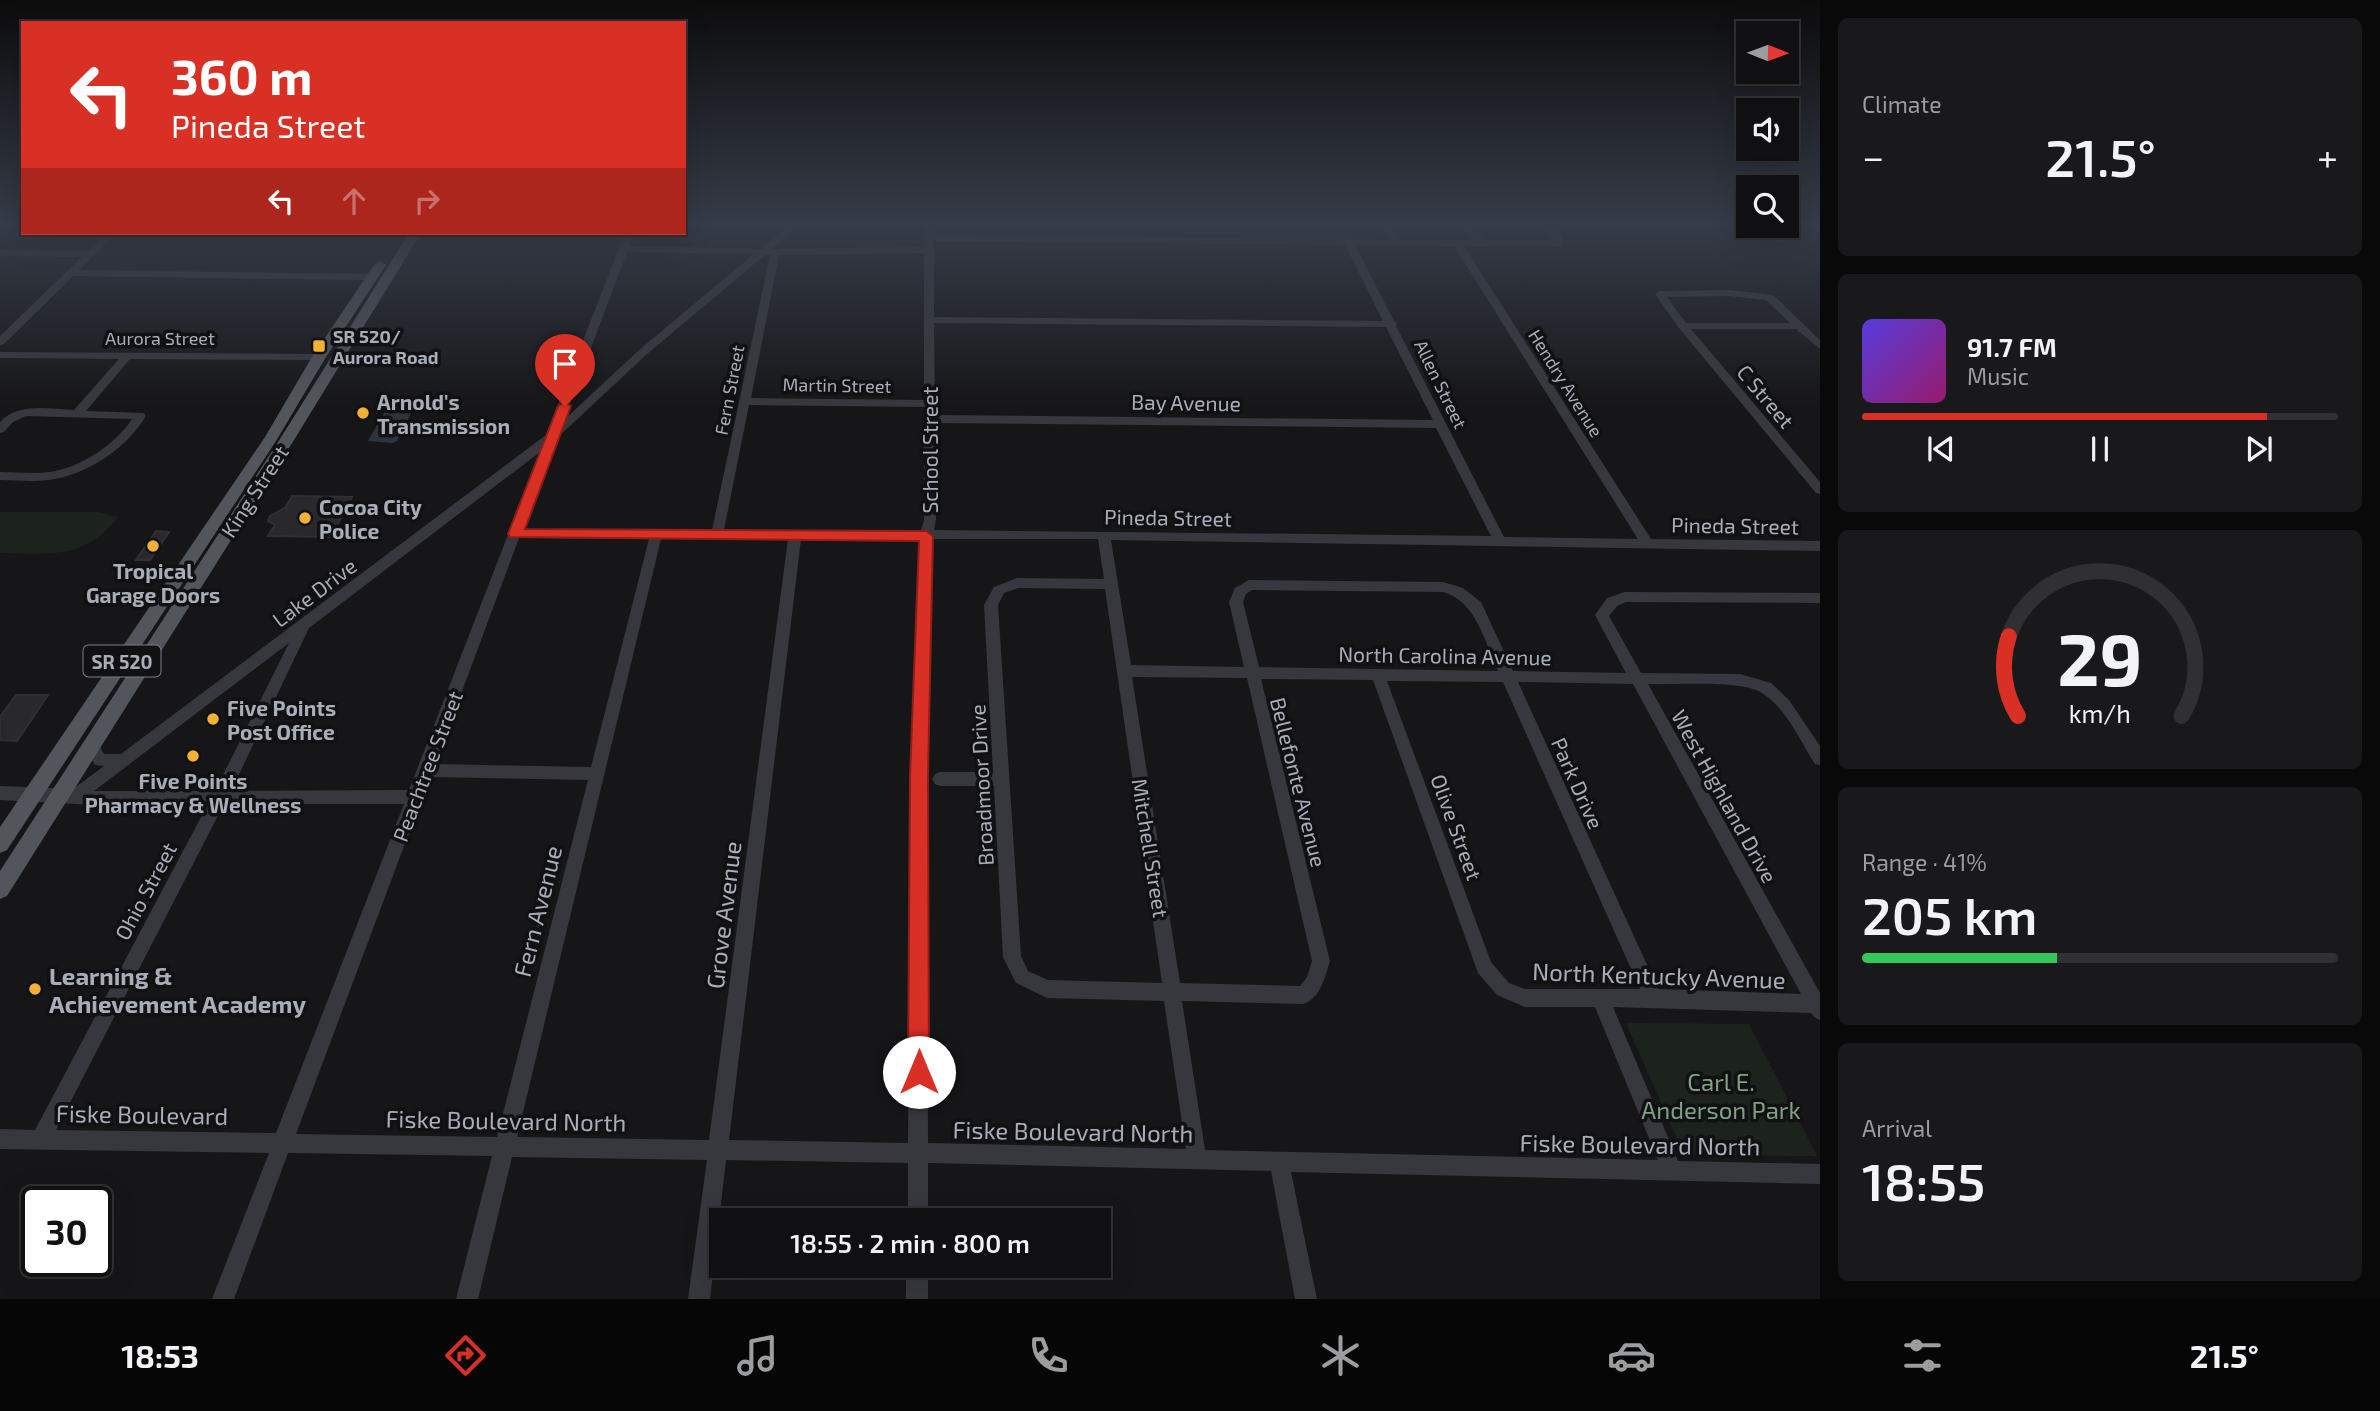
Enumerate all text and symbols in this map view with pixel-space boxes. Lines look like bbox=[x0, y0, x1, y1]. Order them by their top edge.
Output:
north arrow bbox=[1736, 21, 1799, 84]
map controls bbox=[1736, 21, 1799, 238]
text: 360 m bbox=[171, 46, 312, 105]
icon: left bbox=[56, 49, 147, 140]
text: Climate bbox=[1862, 90, 1942, 118]
button: sound bbox=[1736, 98, 1799, 161]
text: Pineda Street bbox=[171, 106, 366, 144]
text: 21.5° bbox=[2045, 125, 2156, 187]
text: − bbox=[1862, 133, 1884, 179]
text: + bbox=[2317, 133, 2338, 179]
button: search bbox=[1736, 175, 1799, 238]
icon: left bbox=[262, 182, 300, 220]
icon: ahead bbox=[335, 182, 373, 220]
icon: right bbox=[408, 182, 446, 220]
place label: SR 520/ Aurora Road bbox=[333, 325, 439, 368]
street label: Hendry Avenue bbox=[1524, 325, 1608, 441]
street label: Aurora Street bbox=[105, 327, 215, 349]
text: 91.7 FM bbox=[1967, 331, 2057, 362]
pin bbox=[535, 334, 595, 406]
street label: Allen Street bbox=[1410, 336, 1472, 432]
marker: SR 520/ Aurora Road bbox=[311, 338, 327, 354]
street label: Fern Street bbox=[710, 343, 748, 437]
icon: arrive bbox=[546, 345, 584, 383]
street label: C Street bbox=[1732, 359, 1800, 433]
text: Music bbox=[1967, 362, 2029, 390]
street label: Martin Street bbox=[782, 373, 892, 397]
street label: School Street bbox=[917, 387, 942, 513]
place label: Arnold's Transmission bbox=[377, 389, 510, 438]
street label: Bay Avenue bbox=[1131, 389, 1241, 415]
marker: Arnold's Transmission bbox=[355, 405, 371, 421]
icon: previous bbox=[1922, 430, 1960, 468]
icon: pause bbox=[2081, 430, 2119, 468]
icon: next bbox=[2240, 430, 2278, 468]
street label: King Street bbox=[215, 440, 293, 542]
place label: Cocoa City Police bbox=[319, 494, 422, 543]
street label: Pineda Street bbox=[1104, 503, 1232, 531]
marker: Cocoa City Police bbox=[297, 510, 313, 526]
street label: Pineda Street bbox=[1671, 511, 1799, 539]
marker: Tropical Garage Doors bbox=[145, 538, 161, 554]
street label: Lake Drive bbox=[267, 552, 361, 632]
place label: Tropical Garage Doors bbox=[86, 558, 220, 607]
text: 29 bbox=[2057, 613, 2143, 701]
street label: North Carolina Avenue bbox=[1338, 641, 1552, 669]
road number: SR 520 bbox=[83, 646, 160, 676]
street label: Peachtree Street bbox=[387, 687, 467, 845]
place label: Five Points Post Office bbox=[227, 695, 336, 744]
street label: Bellefonte Avenue bbox=[1266, 695, 1332, 869]
text: km/h bbox=[2069, 697, 2131, 727]
street label: Broadmoor Drive bbox=[964, 704, 998, 866]
street label: West Highland Drive bbox=[1667, 705, 1783, 887]
marker: Five Points Post Office bbox=[205, 711, 221, 727]
street label: Park Drive bbox=[1547, 733, 1609, 833]
marker: Five Points Pharmacy & Wellness bbox=[185, 748, 201, 764]
place label: Five Points Pharmacy & Wellness bbox=[85, 768, 301, 818]
street label: Olive Street bbox=[1426, 771, 1488, 883]
street label: Mitchell Street bbox=[1128, 777, 1174, 919]
street label: Ohio Street bbox=[109, 838, 181, 944]
street label: Grove Avenue bbox=[700, 840, 746, 990]
street label: Fern Avenue bbox=[507, 842, 567, 980]
text: Range · 41% bbox=[1862, 848, 1987, 876]
text: 205 km bbox=[1862, 883, 2037, 945]
street label: North Kentucky Avenue bbox=[1532, 956, 1786, 994]
place label: Learning & Achievement Academy bbox=[49, 961, 306, 1018]
marker: Learning & Achievement Academy bbox=[27, 981, 43, 997]
position arrow bbox=[882, 1035, 956, 1109]
park label: Carl E. Anderson Park bbox=[1641, 1067, 1801, 1124]
street label: Fiske Boulevard bbox=[56, 1098, 228, 1130]
street label: Fiske Boulevard North bbox=[385, 1103, 627, 1137]
street label: Fiske Boulevard North bbox=[952, 1114, 1194, 1148]
text: Arrival bbox=[1862, 1114, 1932, 1142]
street label: Fiske Boulevard North bbox=[1519, 1127, 1761, 1161]
text: 18:55 bbox=[1862, 1149, 1985, 1211]
speed limit sign: 30 bbox=[21, 1186, 112, 1277]
text: 18:55 · 2 min · 800 m bbox=[790, 1227, 1030, 1258]
icon: directions bbox=[441, 1331, 490, 1380]
icon: music bbox=[733, 1331, 782, 1380]
icon: phone bbox=[1024, 1331, 1073, 1380]
icon: climate bbox=[1316, 1331, 1365, 1380]
icon: car bbox=[1607, 1331, 1656, 1380]
icon: filters bbox=[1898, 1331, 1947, 1380]
text: 18:53 bbox=[121, 1336, 199, 1374]
text: 21.5° bbox=[2190, 1336, 2259, 1374]

